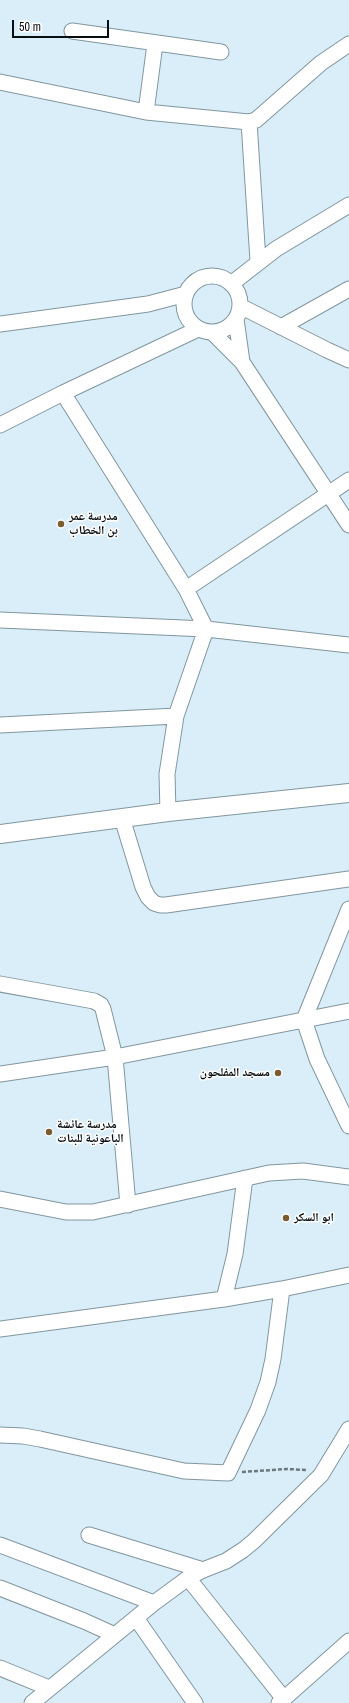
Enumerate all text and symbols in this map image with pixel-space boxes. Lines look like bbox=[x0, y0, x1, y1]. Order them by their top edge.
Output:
scale bar bbox=[14, 12, 111, 38]
text: 50 m bbox=[19, 19, 41, 35]
place label: مدرسة عمر بن الخطاب bbox=[69, 510, 118, 538]
marker: مدرسة عمر بن الخطاب bbox=[56, 519, 66, 529]
place label: مسجد المفلحون bbox=[200, 1066, 270, 1080]
marker: مسجد المفلحون bbox=[273, 1068, 283, 1078]
place label: مدرسة عائشة الباعونية للبنات bbox=[57, 1118, 124, 1146]
marker: مدرسة عائشة الباعونية للبنات bbox=[44, 1127, 54, 1137]
place label: ابو السكر bbox=[294, 1211, 334, 1225]
marker: ابو السكر bbox=[281, 1213, 291, 1223]

